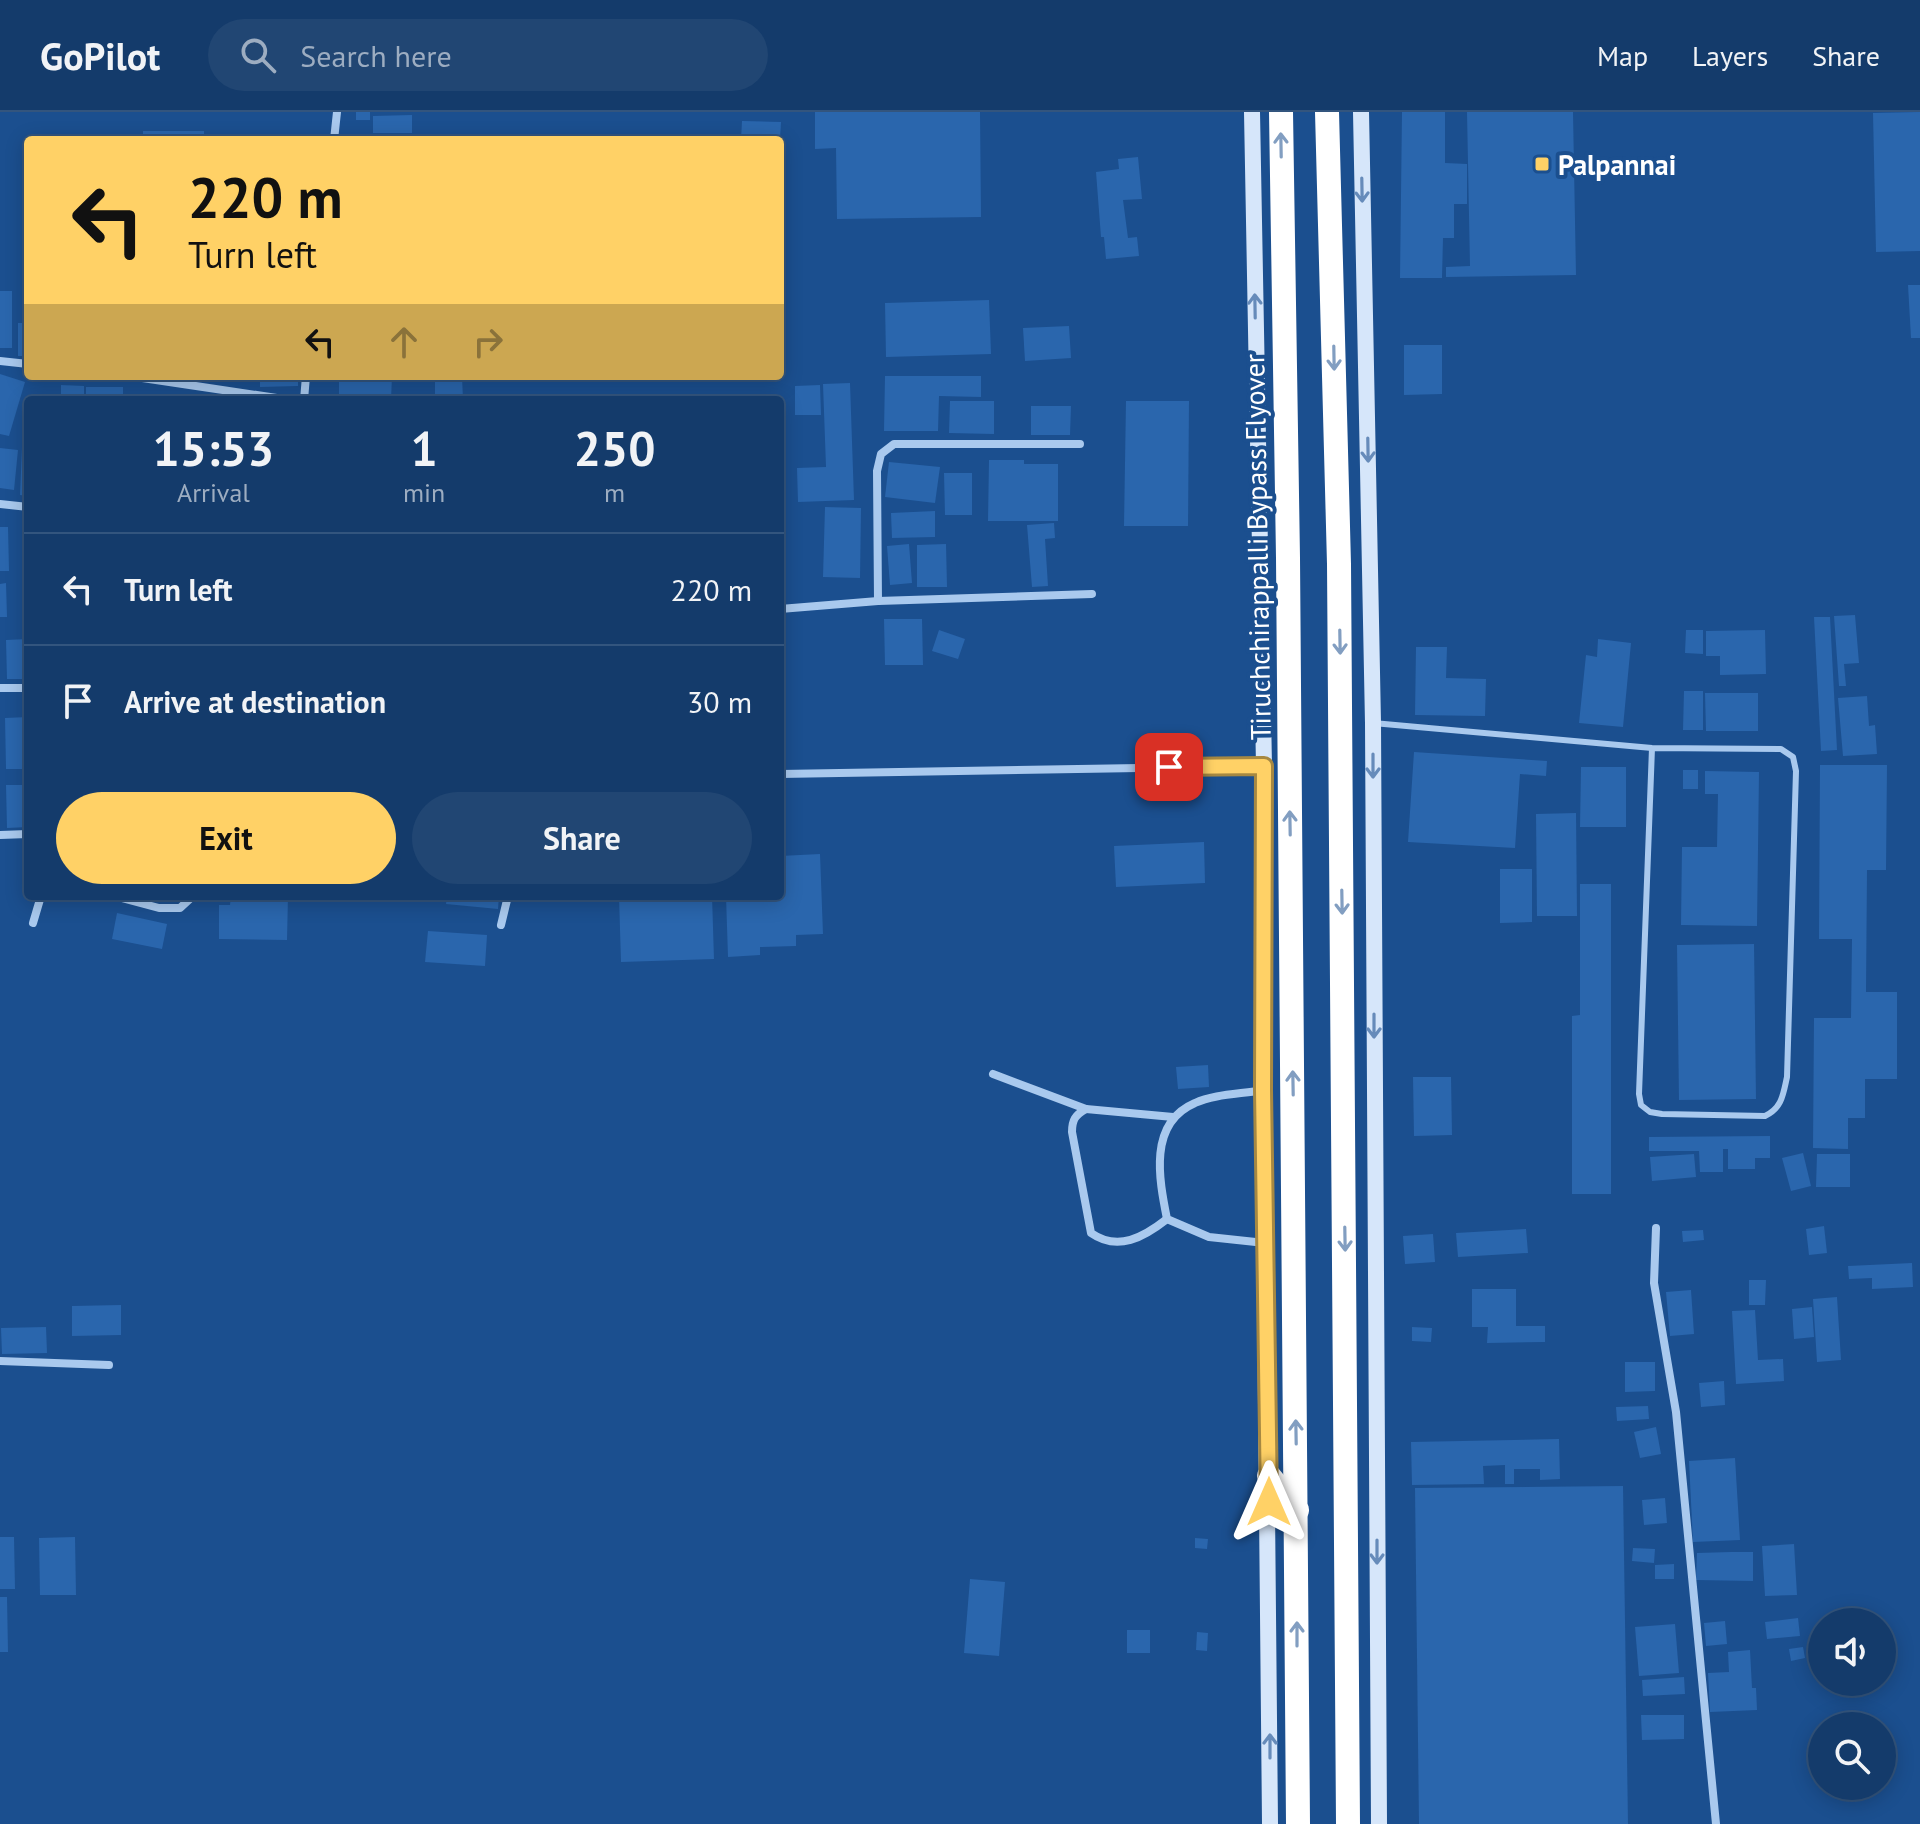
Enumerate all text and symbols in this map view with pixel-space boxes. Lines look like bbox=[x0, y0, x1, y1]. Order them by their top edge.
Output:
search box bbox=[208, 19, 768, 91]
text: GoPilot bbox=[40, 31, 160, 80]
icon: search bbox=[236, 33, 280, 77]
text: Search here bbox=[300, 36, 452, 75]
text: Map bbox=[1597, 37, 1648, 74]
text: Layers bbox=[1692, 37, 1768, 74]
text: Share bbox=[1812, 37, 1880, 74]
one-way arrow bbox=[1273, 132, 1289, 159]
place label: Palpannai bbox=[1558, 146, 1676, 183]
marker: Palpannai bbox=[1533, 155, 1551, 173]
text: 220 m bbox=[188, 161, 343, 233]
icon: left bbox=[56, 168, 160, 272]
one-way arrow bbox=[1355, 176, 1370, 203]
text: Turn left bbox=[188, 231, 317, 278]
one-way arrow bbox=[1248, 293, 1263, 320]
icon: left bbox=[298, 320, 342, 364]
icon: ahead bbox=[382, 320, 426, 364]
icon: right bbox=[466, 320, 510, 364]
one-way arrow bbox=[1326, 344, 1341, 371]
street label: Tiruchchirappalli Bypass Flyover bbox=[1235, 353, 1279, 741]
text: 15:53 bbox=[153, 417, 274, 479]
text: 1 bbox=[410, 417, 438, 479]
text: 250 bbox=[574, 417, 655, 479]
one-way arrow bbox=[1360, 436, 1375, 463]
text: Arrival bbox=[177, 476, 250, 509]
text: min bbox=[403, 476, 445, 509]
text: m bbox=[604, 476, 625, 509]
icon: left bbox=[56, 567, 100, 611]
text: Turn left bbox=[124, 570, 232, 609]
text: 220 m bbox=[671, 570, 752, 609]
one-way arrow bbox=[1332, 628, 1347, 655]
icon: arrive bbox=[56, 679, 100, 723]
text: Arrive at destination bbox=[124, 682, 386, 721]
text: 30 m bbox=[687, 682, 752, 721]
pin bbox=[1135, 733, 1203, 801]
icon: arrive bbox=[1147, 745, 1191, 789]
one-way arrow bbox=[1365, 752, 1381, 779]
button: Exit bbox=[56, 792, 396, 884]
button: Share bbox=[412, 792, 752, 884]
one-way arrow bbox=[1283, 810, 1298, 837]
one-way arrow bbox=[1334, 888, 1350, 915]
one-way arrow bbox=[1366, 1012, 1382, 1039]
one-way arrow bbox=[1285, 1070, 1301, 1097]
one-way arrow bbox=[1337, 1225, 1353, 1252]
one-way arrow bbox=[1288, 1419, 1304, 1446]
position arrow bbox=[1227, 1460, 1311, 1544]
one-way arrow bbox=[1369, 1538, 1385, 1565]
map controls bbox=[1808, 1608, 1896, 1800]
button: sound bbox=[1808, 1608, 1896, 1696]
one-way arrow bbox=[1289, 1621, 1305, 1648]
button: search bbox=[1808, 1712, 1896, 1800]
one-way arrow bbox=[1262, 1733, 1278, 1760]

